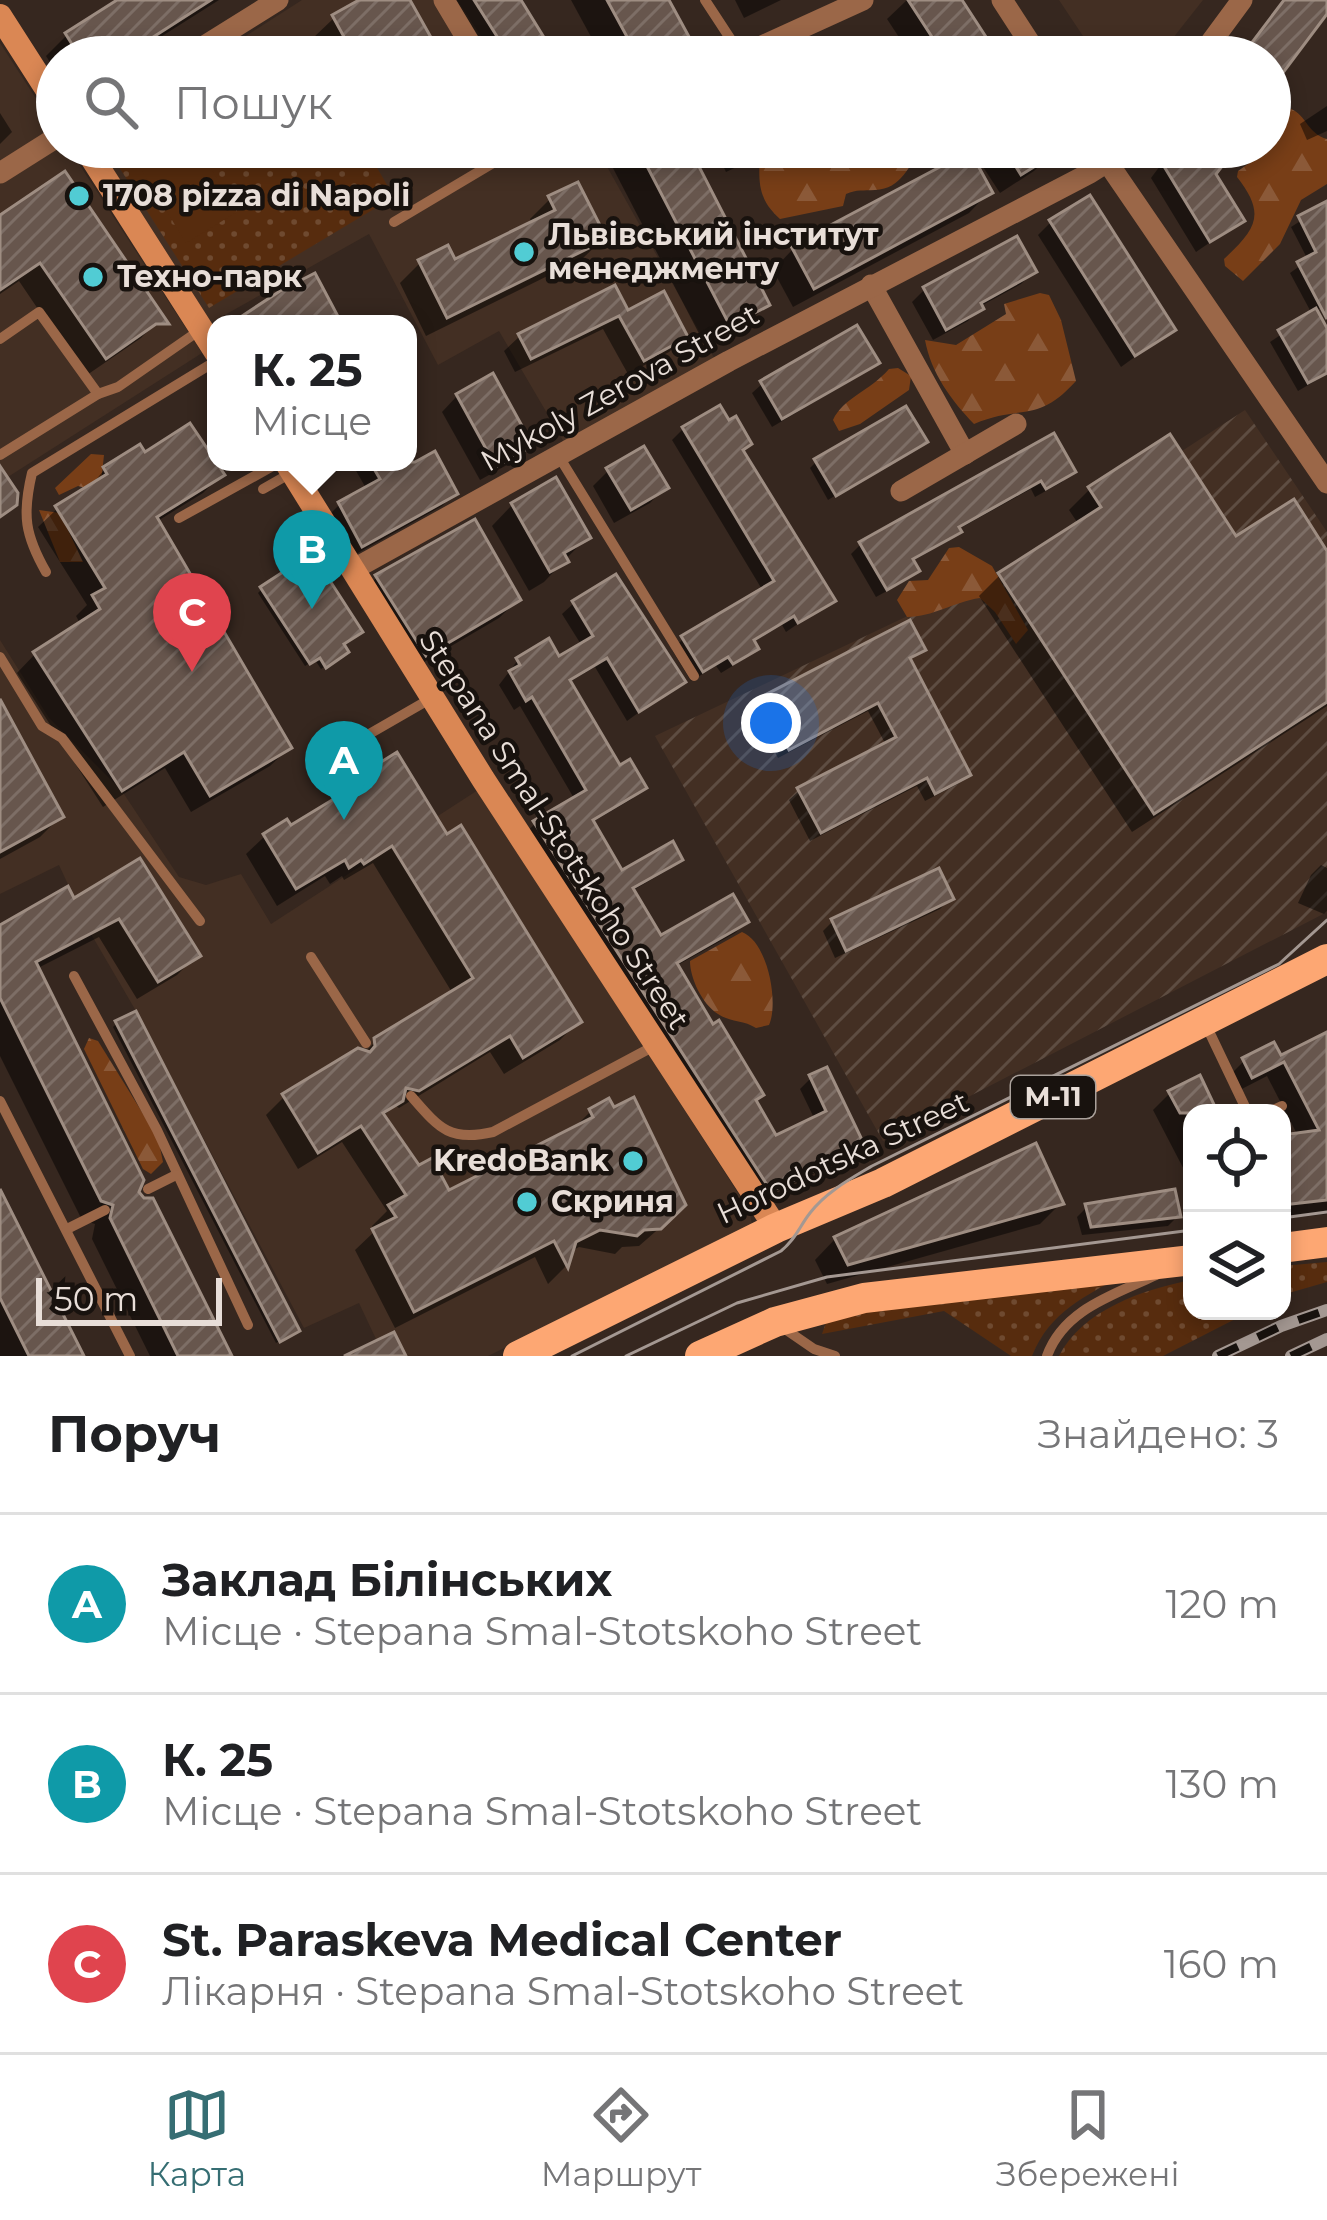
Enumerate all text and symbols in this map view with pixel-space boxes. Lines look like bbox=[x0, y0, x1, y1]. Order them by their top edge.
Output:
search box bbox=[36, 36, 1291, 168]
icon: search bbox=[78, 69, 144, 135]
text: Пошук bbox=[174, 75, 333, 130]
place label: 1708 pizza di Napoli bbox=[103, 177, 410, 214]
marker: 1708 pizza di Napoli bbox=[66, 183, 92, 209]
place label: Львівський інститут менеджменту bbox=[548, 216, 879, 287]
marker: Львівський інститут менеджменту bbox=[511, 239, 537, 265]
place label: Техно-парк bbox=[117, 258, 303, 295]
marker: Техно-парк bbox=[80, 264, 106, 290]
street label: Mykoly Zerova Street bbox=[474, 296, 765, 479]
popup bbox=[207, 315, 417, 471]
text: К. 25 bbox=[252, 342, 362, 397]
text: Місце bbox=[252, 397, 372, 445]
pin: B bbox=[273, 510, 351, 609]
pin: C bbox=[153, 573, 231, 672]
street label: Stepana Smal-Stotskoho Street bbox=[411, 623, 697, 1036]
your location bbox=[741, 693, 801, 753]
pin: A bbox=[305, 721, 383, 820]
road number: М-11 bbox=[1011, 1076, 1095, 1118]
street label: Horodotska Street bbox=[711, 1083, 975, 1232]
map controls bbox=[1183, 1104, 1291, 1320]
button: locate bbox=[1183, 1104, 1291, 1212]
place label: KredoBank bbox=[433, 1142, 609, 1179]
marker: KredoBank bbox=[620, 1148, 646, 1174]
place label: Скриня bbox=[551, 1183, 674, 1220]
marker: Скриня bbox=[514, 1189, 540, 1215]
button: layers bbox=[1183, 1212, 1291, 1320]
scale bar bbox=[36, 1272, 222, 1325]
text: 50 m bbox=[54, 1279, 138, 1319]
text: Поруч bbox=[48, 1403, 221, 1465]
text: Знайдено: 3 bbox=[1038, 1410, 1279, 1458]
text: Заклад Білінських bbox=[162, 1552, 612, 1607]
text: A bbox=[72, 1580, 102, 1628]
text: 120 m bbox=[1165, 1580, 1279, 1628]
text: Місце · Stepana Smal-Stotskoho Street bbox=[162, 1607, 922, 1655]
text: К. 25 bbox=[162, 1732, 273, 1787]
text: B bbox=[72, 1760, 102, 1808]
text: 130 m bbox=[1166, 1760, 1279, 1808]
text: Місце · Stepana Smal-Stotskoho Street bbox=[162, 1787, 922, 1835]
text: St. Paraskeva Medical Center bbox=[162, 1912, 842, 1967]
text: C bbox=[73, 1940, 101, 1988]
text: 160 m bbox=[1164, 1940, 1279, 1988]
text: Лікарня · Stepana Smal-Stotskoho Street bbox=[162, 1967, 964, 2015]
tab: Карта bbox=[147, 2082, 246, 2194]
tab: Маршрут bbox=[541, 2082, 701, 2194]
tab: Збережені bbox=[996, 2082, 1180, 2194]

